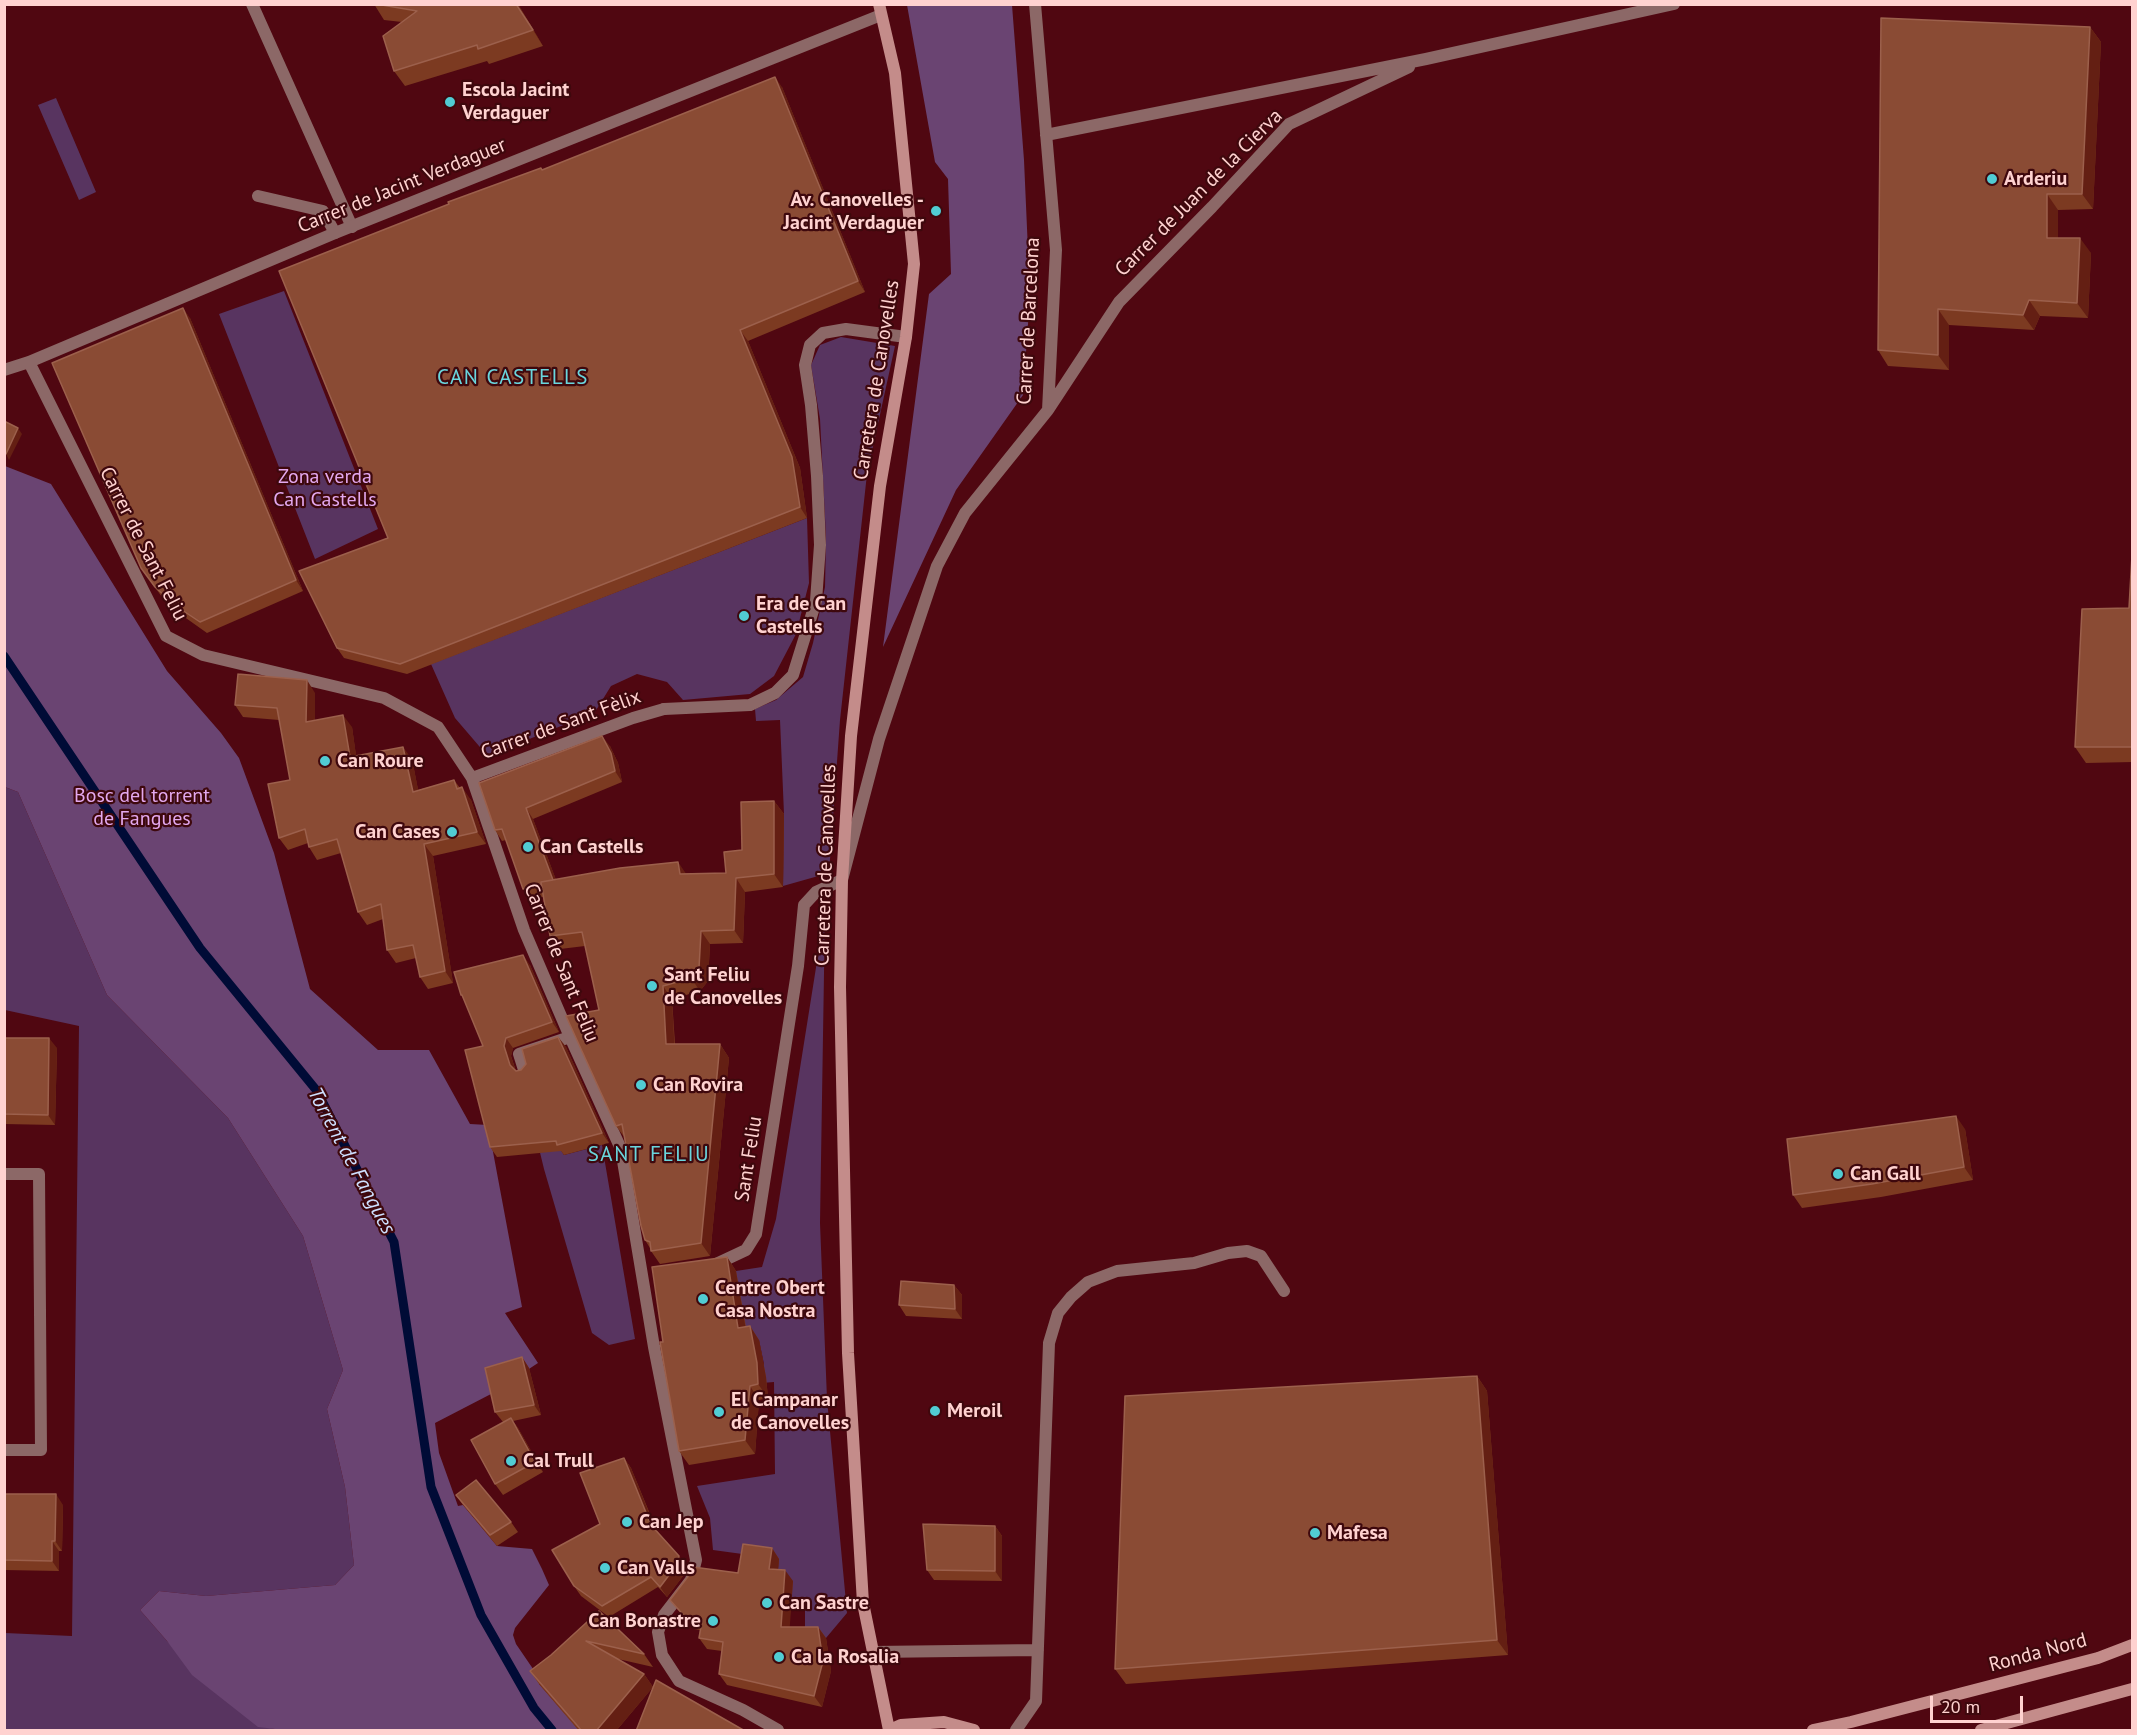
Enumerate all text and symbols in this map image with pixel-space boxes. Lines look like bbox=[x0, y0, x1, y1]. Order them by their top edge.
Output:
place label: Escola Jacint Verdaguer bbox=[462, 78, 569, 125]
marker: Escola Jacint Verdaguer bbox=[443, 95, 457, 109]
street label: Carrer de Juan de la Cierva bbox=[1110, 104, 1288, 282]
street label: Carrer de Jacint Verdaguer bbox=[294, 133, 510, 239]
place label: Arderiu bbox=[2004, 167, 2067, 191]
marker: Arderiu bbox=[1985, 172, 1999, 186]
place label: Av. Canovelles - Jacint Verdaguer bbox=[783, 188, 924, 235]
marker: Av. Canovelles - Jacint Verdaguer bbox=[929, 204, 943, 218]
street label: Carrer de Barcelona bbox=[1013, 237, 1045, 405]
street label: Carretera de Canovelles bbox=[849, 278, 905, 482]
district label: CAN CASTELLS bbox=[437, 365, 589, 391]
street label: Carrer de Sant Feliu bbox=[94, 463, 192, 625]
park label: Zona verda Can Castells bbox=[273, 465, 377, 512]
place label: Era de Can Castells bbox=[756, 592, 846, 639]
marker: Era de Can Castells bbox=[737, 609, 751, 623]
street label: Carrer de Sant Fèlix bbox=[478, 685, 644, 765]
place label: Can Roure bbox=[337, 749, 424, 773]
marker: Can Roure bbox=[318, 754, 332, 768]
street label: Carretera de Canovelles bbox=[810, 764, 842, 966]
park label: Bosc del torrent de Fangues bbox=[74, 784, 210, 831]
place label: Can Cases bbox=[355, 820, 440, 844]
marker: Can Cases bbox=[445, 825, 459, 839]
place label: Can Castells bbox=[540, 835, 643, 859]
marker: Can Castells bbox=[521, 840, 535, 854]
street label: Carrer de Sant Feliu bbox=[518, 880, 604, 1046]
place label: Sant Feliu de Canovelles bbox=[664, 963, 782, 1010]
marker: Sant Feliu de Canovelles bbox=[645, 979, 659, 993]
place label: Can Rovira bbox=[653, 1073, 743, 1097]
marker: Can Rovira bbox=[634, 1078, 648, 1092]
water label: Torrent de Fangues bbox=[302, 1083, 400, 1239]
street label: Sant Feliu bbox=[730, 1115, 768, 1203]
district label: SANT FELIU bbox=[588, 1142, 710, 1168]
place label: Can Gall bbox=[1850, 1162, 1921, 1186]
marker: Can Gall bbox=[1831, 1167, 1845, 1181]
place label: Centre Obert Casa Nostra bbox=[715, 1276, 825, 1323]
marker: Centre Obert Casa Nostra bbox=[696, 1292, 710, 1306]
place label: El Campanar de Canovelles bbox=[731, 1388, 849, 1435]
place label: Meroil bbox=[947, 1399, 1002, 1423]
marker: Meroil bbox=[928, 1404, 942, 1418]
marker: El Campanar de Canovelles bbox=[712, 1405, 726, 1419]
place label: Cal Trull bbox=[523, 1449, 594, 1473]
marker: Cal Trull bbox=[504, 1454, 518, 1468]
place label: Can Jep bbox=[639, 1510, 703, 1534]
marker: Can Jep bbox=[620, 1515, 634, 1529]
place label: Mafesa bbox=[1327, 1521, 1388, 1545]
marker: Mafesa bbox=[1308, 1526, 1322, 1540]
place label: Can Valls bbox=[617, 1556, 695, 1580]
marker: Can Valls bbox=[598, 1561, 612, 1575]
place label: Can Sastre bbox=[779, 1591, 869, 1615]
marker: Can Sastre bbox=[760, 1596, 774, 1610]
place label: Can Bonastre bbox=[588, 1609, 701, 1633]
marker: Can Bonastre bbox=[706, 1614, 720, 1628]
street label: Ronda Nord bbox=[1986, 1628, 2090, 1678]
place label: Ca la Rosalia bbox=[791, 1645, 899, 1669]
marker: Ca la Rosalia bbox=[772, 1650, 786, 1664]
scale bar bbox=[1933, 1684, 2026, 1722]
text: 20 m bbox=[1941, 1695, 1980, 1718]

